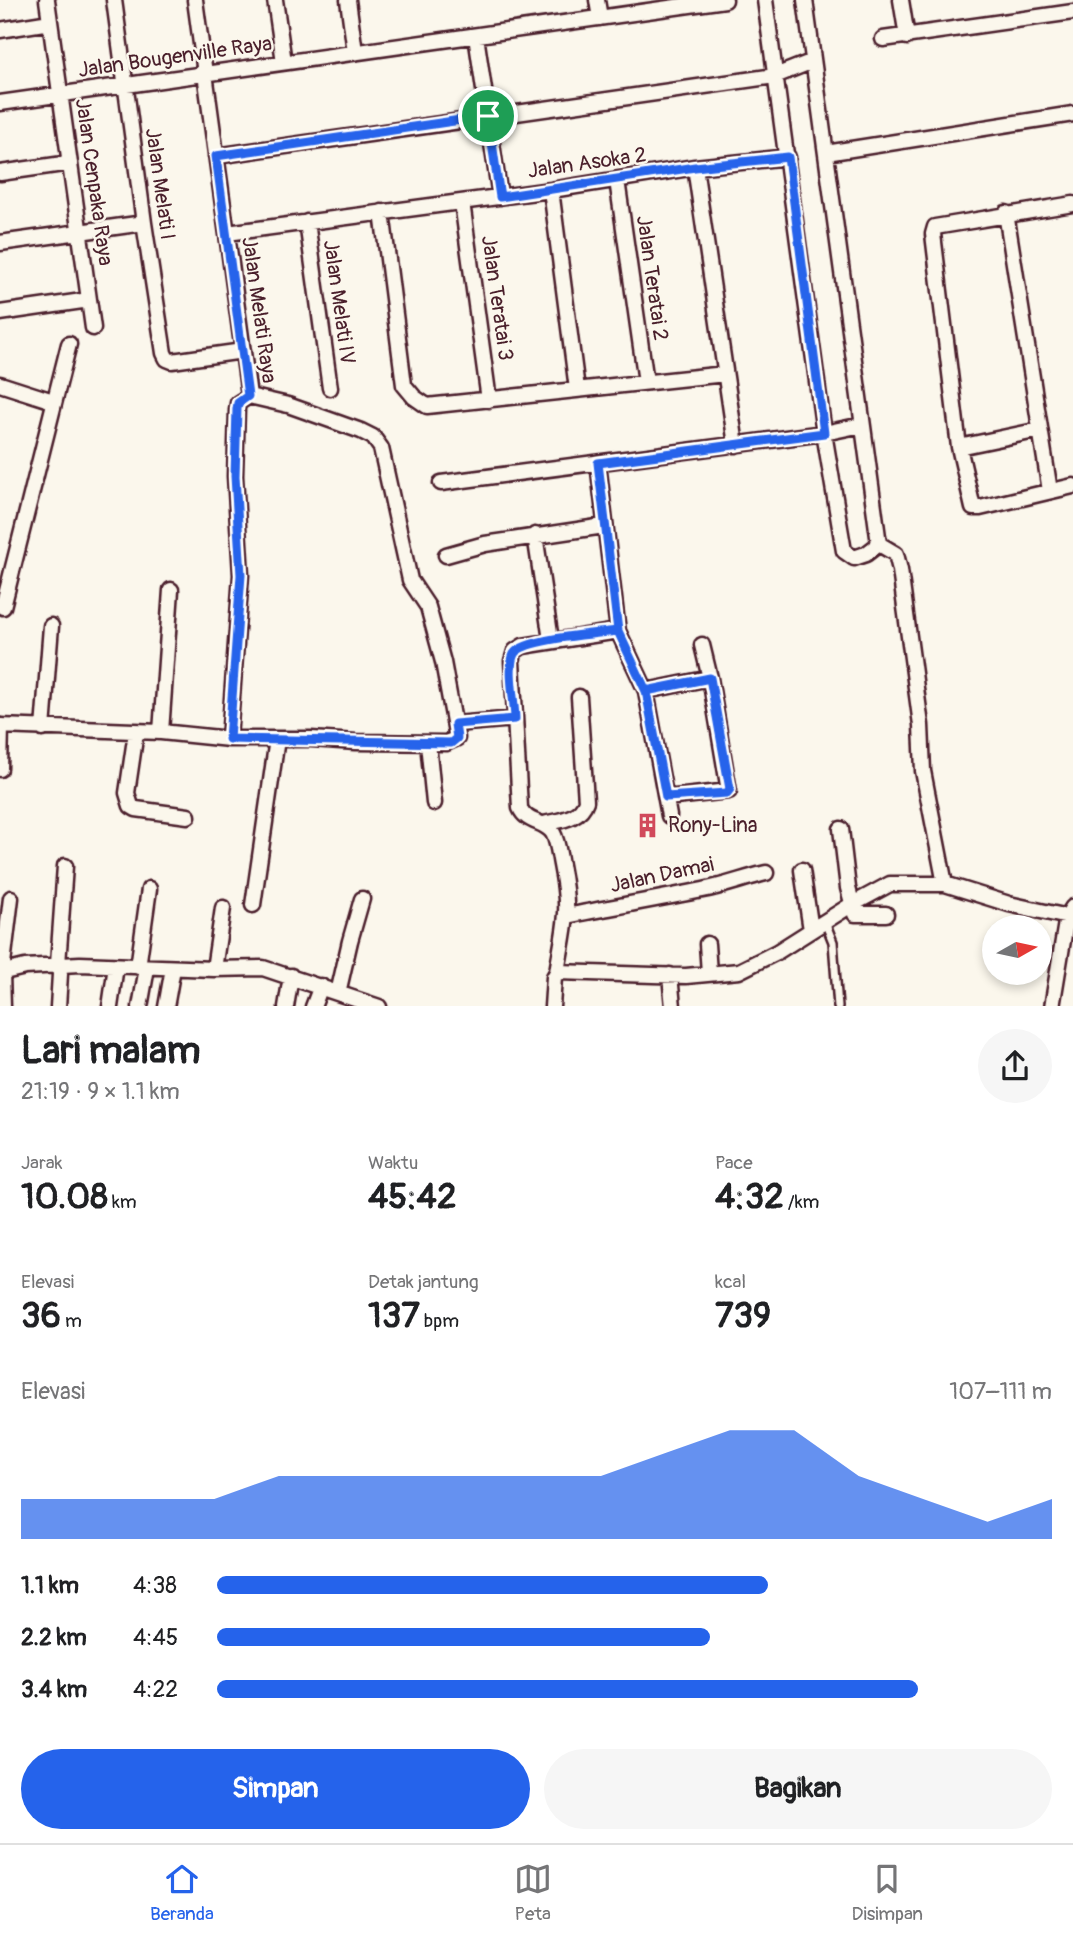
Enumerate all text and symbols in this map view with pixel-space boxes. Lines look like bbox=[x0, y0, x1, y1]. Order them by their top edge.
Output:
street label: Jalan Bougenville Raya bbox=[76, 30, 274, 84]
pin bbox=[458, 86, 518, 146]
street label: Jalan Cenpaka Raya bbox=[69, 97, 119, 267]
icon: arrive bbox=[469, 97, 507, 135]
street label: Jalan Melati I bbox=[139, 126, 181, 242]
street label: Jalan Asoka 2 bbox=[526, 141, 648, 185]
street label: Jalan Teratai 2 bbox=[630, 214, 674, 342]
street label: Jalan Teratai 3 bbox=[475, 234, 519, 362]
street label: Jalan Melati Raya bbox=[235, 235, 283, 385]
street label: Jalan Melati IV bbox=[317, 238, 361, 366]
building icon: Rony-Lina bbox=[634, 811, 662, 839]
place label: Rony-Lina bbox=[668, 812, 758, 839]
street label: Jalan Damai bbox=[608, 851, 717, 899]
north arrow bbox=[982, 915, 1052, 985]
map controls bbox=[982, 915, 1052, 985]
text: Lari malam bbox=[21, 1027, 201, 1075]
button: share bbox=[978, 1029, 1052, 1103]
text: 21:19 · 9 × 1.1 km bbox=[21, 1077, 180, 1106]
text: Jarak bbox=[21, 1151, 62, 1175]
text: Waktu bbox=[368, 1151, 418, 1175]
text: Pace bbox=[715, 1151, 753, 1175]
text: 10.08 bbox=[21, 1175, 108, 1219]
text: 45:42 bbox=[368, 1175, 456, 1219]
text: 4:32 bbox=[715, 1175, 784, 1219]
text: km bbox=[108, 1190, 137, 1214]
text: /km bbox=[784, 1190, 820, 1214]
text: Elevasi bbox=[21, 1270, 74, 1294]
text: Detak jantung bbox=[368, 1270, 479, 1294]
text: kcal bbox=[715, 1270, 746, 1294]
text: 36 bbox=[21, 1294, 61, 1338]
text: 137 bbox=[368, 1294, 420, 1338]
text: 739 bbox=[715, 1294, 771, 1338]
text: m bbox=[61, 1309, 82, 1333]
text: bpm bbox=[420, 1309, 459, 1333]
text: Elevasi bbox=[21, 1377, 85, 1406]
text: 107–111 m bbox=[949, 1377, 1052, 1406]
text: 1.1 km bbox=[21, 1571, 79, 1600]
text: 4:38 bbox=[133, 1571, 177, 1600]
text: 2.2 km bbox=[21, 1623, 87, 1652]
text: 4:45 bbox=[133, 1623, 178, 1652]
text: 3.4 km bbox=[21, 1675, 87, 1704]
text: 4:22 bbox=[133, 1675, 178, 1704]
button: Simpan bbox=[21, 1749, 530, 1829]
button: Bagikan bbox=[544, 1749, 1052, 1829]
tab: Beranda bbox=[150, 1860, 214, 1926]
tab: Peta bbox=[514, 1860, 552, 1926]
tab: Disimpan bbox=[852, 1860, 923, 1926]

